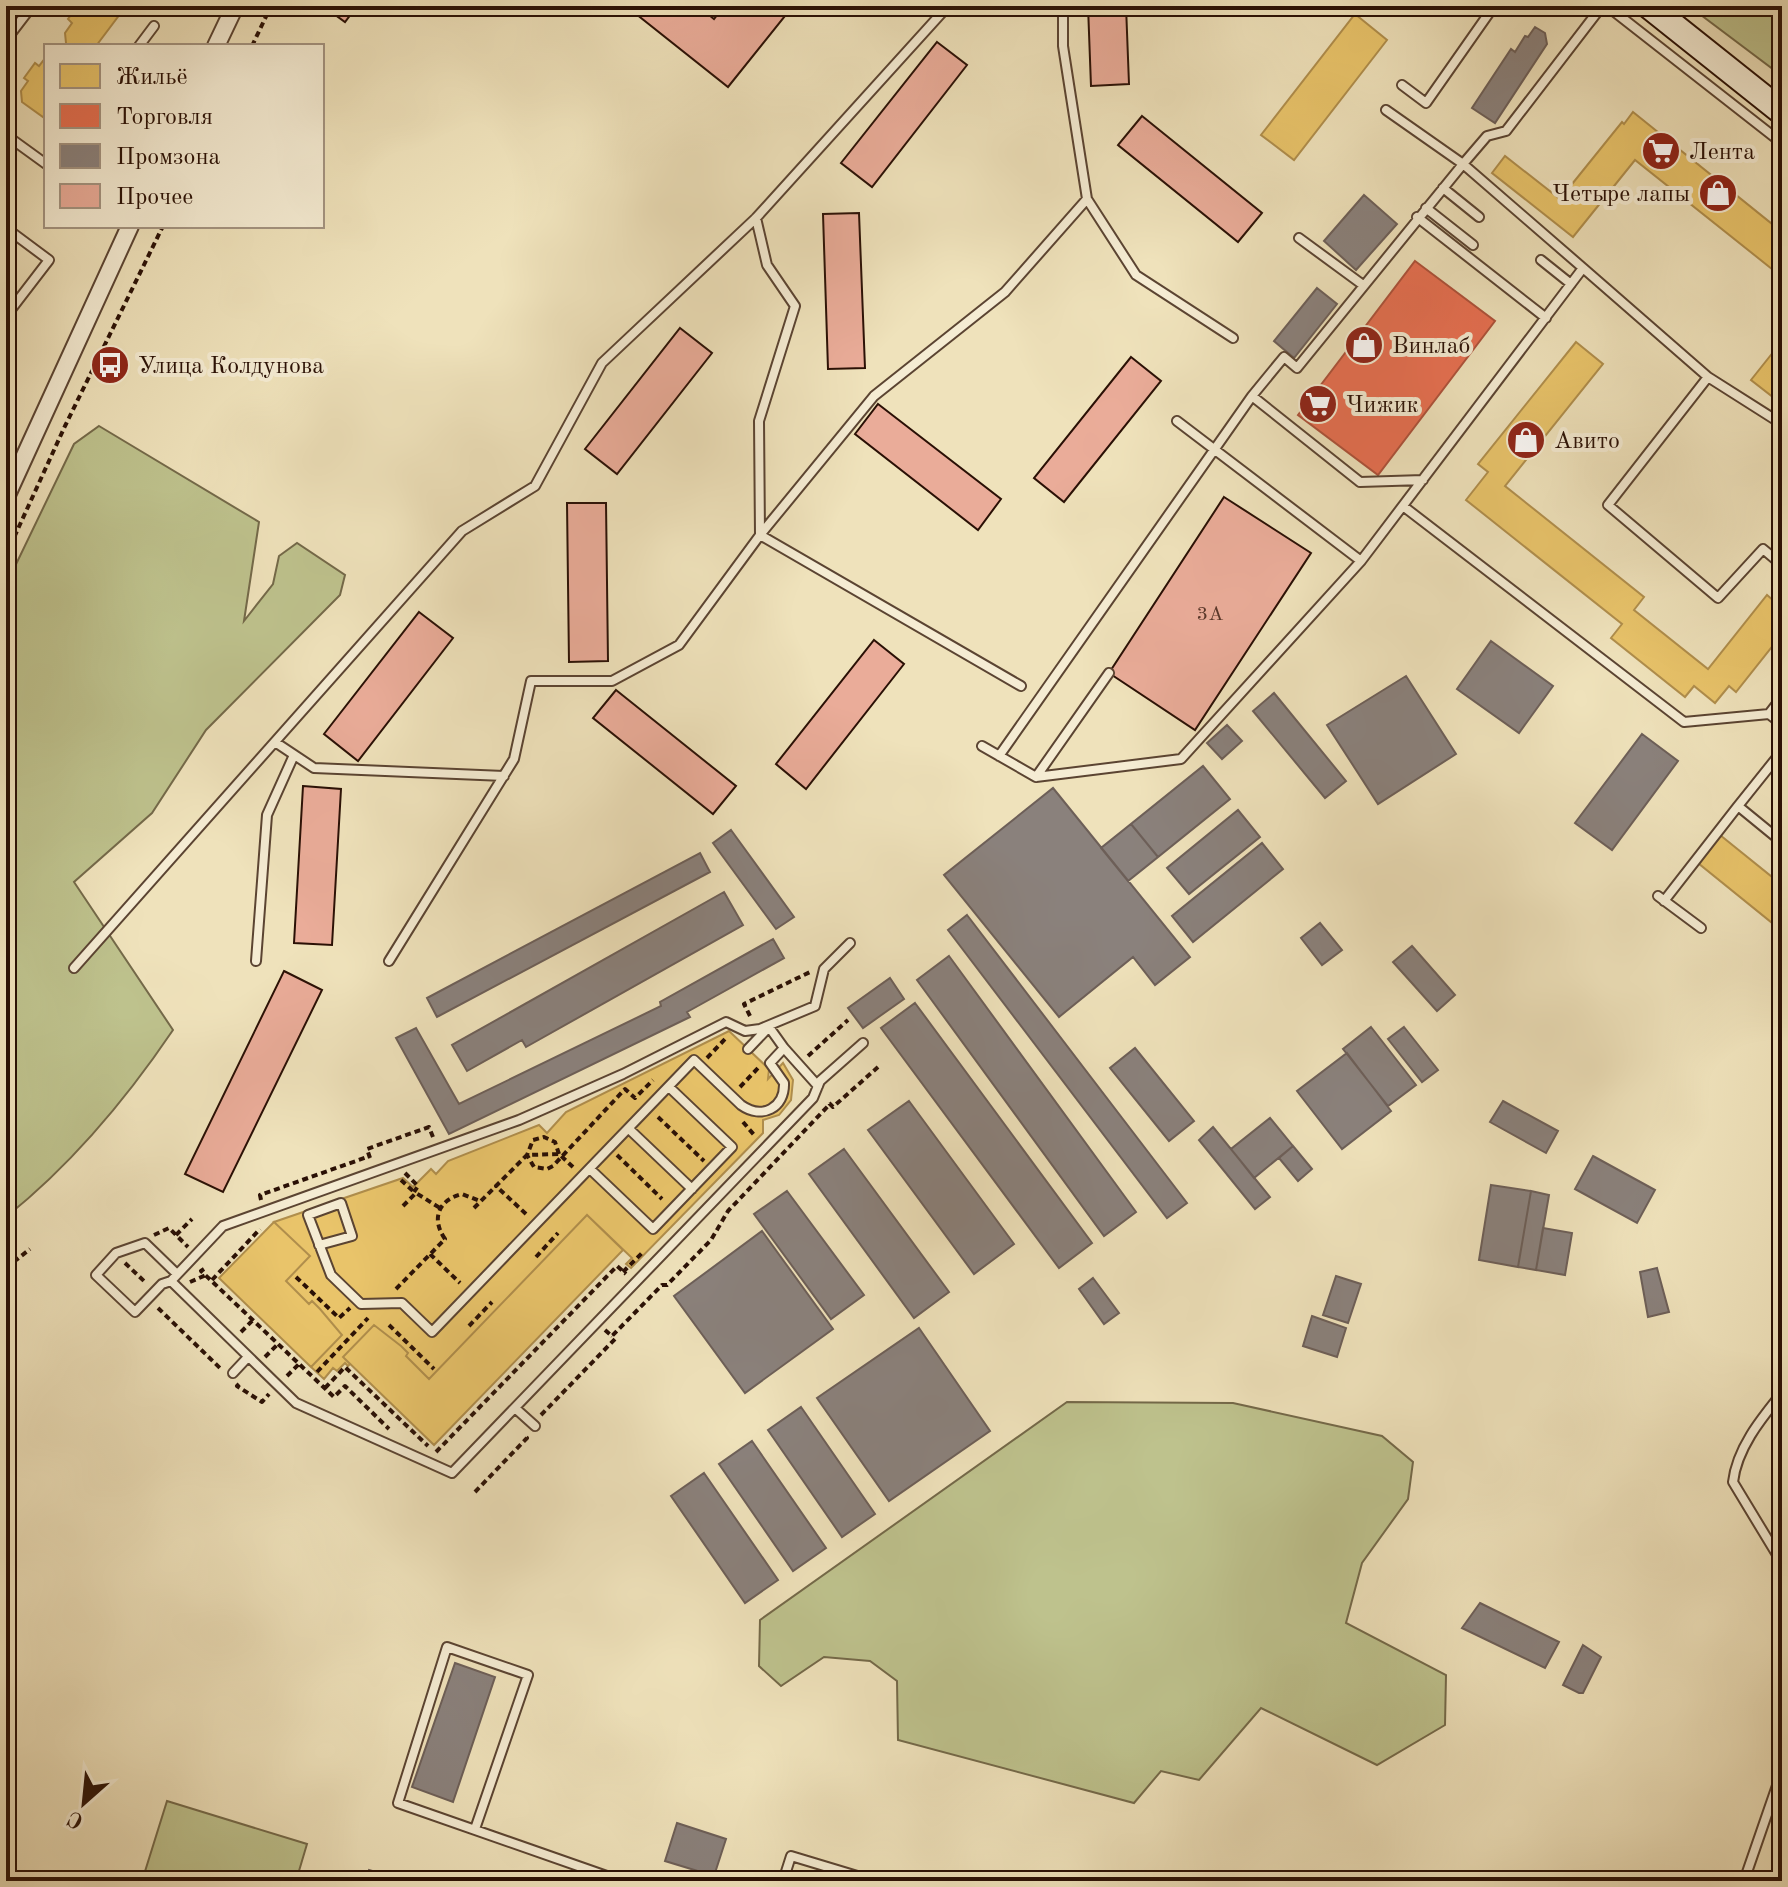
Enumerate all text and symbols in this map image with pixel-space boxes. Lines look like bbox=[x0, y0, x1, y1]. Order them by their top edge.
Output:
legend bbox=[44, 44, 324, 228]
text: Жильё bbox=[116, 66, 187, 90]
text: Торговля bbox=[116, 106, 213, 130]
supermarket icon: Лента bbox=[1640, 130, 1682, 172]
place label: Лента bbox=[1689, 141, 1755, 165]
text: Промзона bbox=[116, 146, 221, 170]
shop icon: Четыре лапы bbox=[1697, 172, 1739, 214]
place label: Четыре лапы bbox=[1552, 183, 1690, 207]
text: Прочее bbox=[116, 186, 193, 210]
shop icon: Винлаб bbox=[1343, 324, 1385, 366]
place label: Винлаб bbox=[1392, 335, 1470, 359]
bus stop icon: Улица Колдунова bbox=[89, 344, 131, 386]
place label: Улица Колдунова bbox=[138, 355, 324, 379]
supermarket icon: Чижик bbox=[1297, 383, 1339, 425]
place label: Чижик bbox=[1346, 394, 1419, 418]
shop icon: Авито bbox=[1505, 419, 1547, 461]
place label: Авито bbox=[1554, 430, 1620, 454]
house number: 3А bbox=[1197, 605, 1223, 625]
north arrow bbox=[44, 1763, 124, 1843]
text: С bbox=[64, 1806, 87, 1832]

